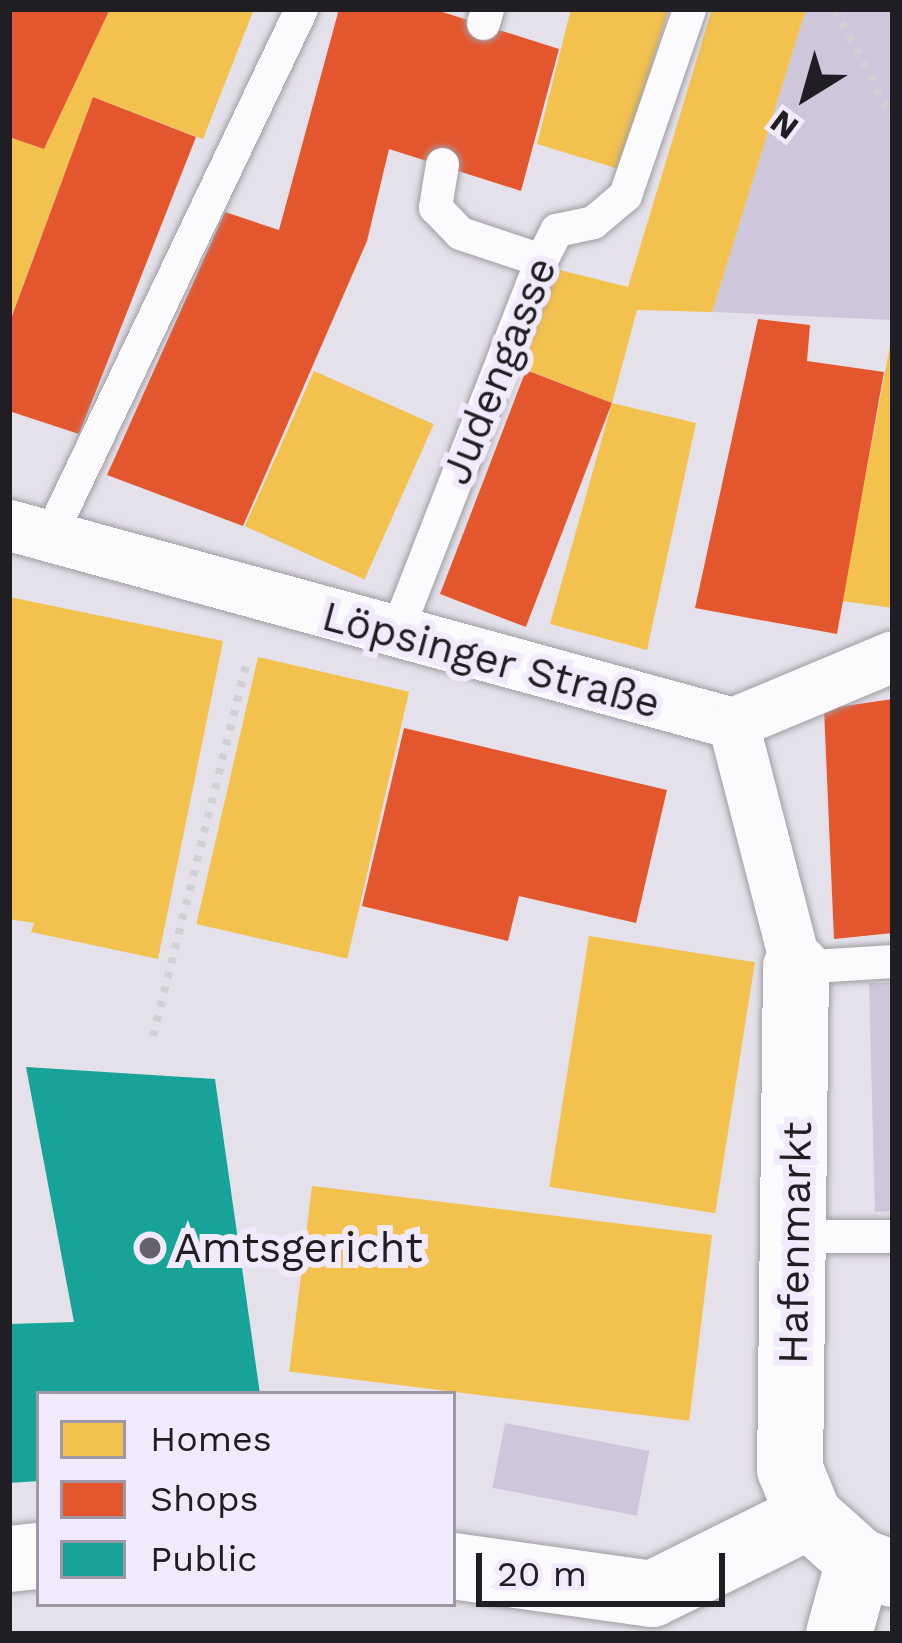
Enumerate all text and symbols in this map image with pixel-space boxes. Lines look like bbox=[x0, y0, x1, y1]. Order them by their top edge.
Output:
north arrow bbox=[746, 36, 866, 156]
text: N bbox=[763, 102, 806, 148]
street label: Judengasse bbox=[431, 250, 567, 492]
street label: Löpsinger Straße bbox=[316, 591, 666, 729]
street label: Hafenmarkt bbox=[768, 1121, 822, 1365]
place label: Amtsgericht bbox=[174, 1223, 423, 1273]
marker: Amtsgericht bbox=[137, 1235, 163, 1261]
legend bbox=[36, 1391, 456, 1607]
text: Homes bbox=[150, 1418, 272, 1460]
text: Shops bbox=[150, 1478, 259, 1520]
scale bar bbox=[482, 1529, 731, 1603]
text: Public bbox=[150, 1538, 258, 1580]
text: 20 m bbox=[497, 1553, 587, 1595]

